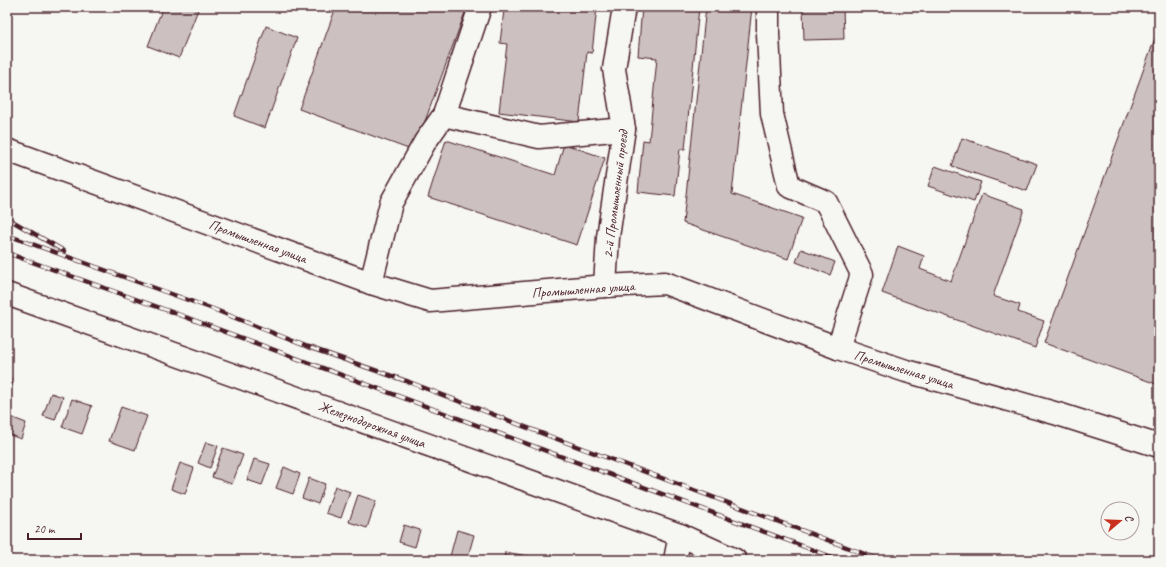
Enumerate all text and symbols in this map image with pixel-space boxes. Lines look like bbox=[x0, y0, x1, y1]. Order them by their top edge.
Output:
street label: 2-й Промышленный проезд bbox=[599, 127, 632, 259]
street label: Промышленная улица bbox=[207, 216, 310, 267]
street label: Промышленная улица bbox=[531, 277, 636, 302]
street label: Промышленная улица bbox=[852, 346, 957, 393]
street label: Железнодорожная улица bbox=[316, 397, 428, 452]
north arrow bbox=[1100, 501, 1140, 541]
text: С bbox=[1122, 513, 1137, 524]
scale bar bbox=[28, 515, 81, 541]
text: 20 m bbox=[34, 521, 56, 537]

